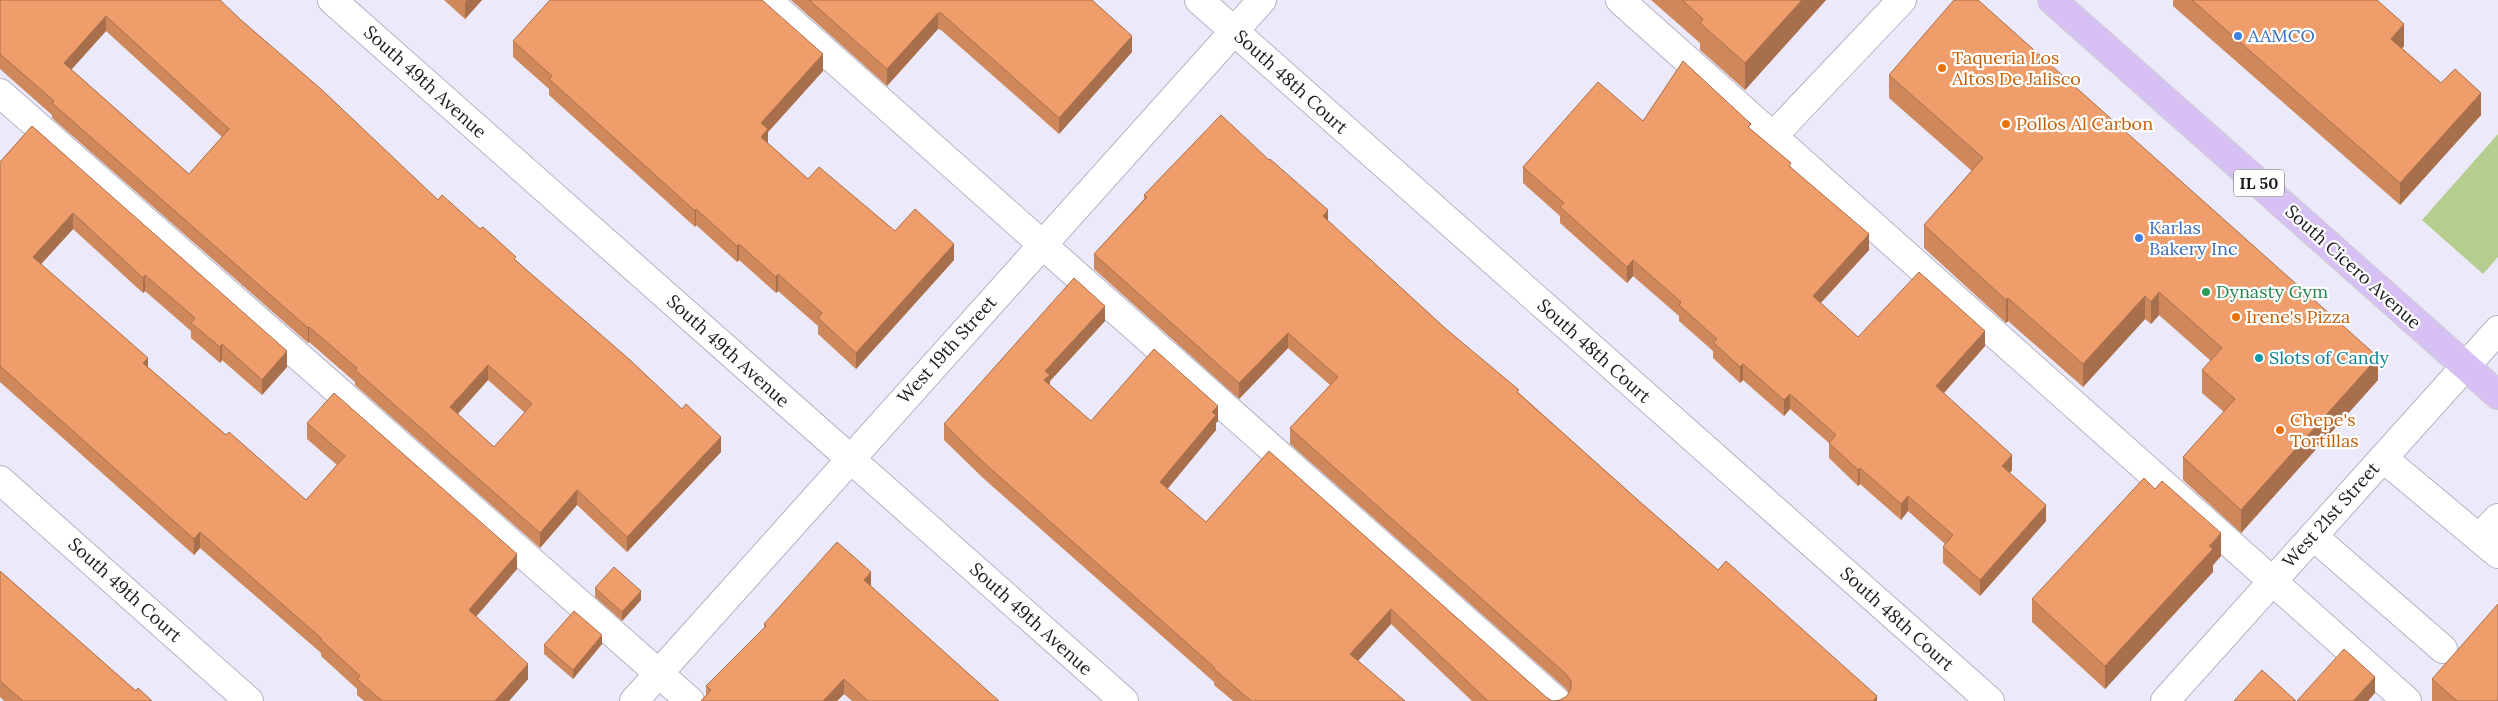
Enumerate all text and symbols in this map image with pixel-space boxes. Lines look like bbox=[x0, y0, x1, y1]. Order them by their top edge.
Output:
street label: South 49th Avenue bbox=[359, 20, 492, 143]
place label: AAMCO bbox=[2247, 24, 2315, 47]
street label: South 48th Court bbox=[1230, 25, 1353, 139]
marker: AAMCO bbox=[2232, 30, 2244, 42]
place label: Taqueria Los Altos De Jalisco bbox=[1951, 46, 2081, 90]
marker: Taqueria Los Altos De Jalisco bbox=[1936, 62, 1948, 74]
place label: Pollos Al Carbon bbox=[2016, 112, 2153, 135]
marker: Pollos Al Carbon bbox=[2000, 118, 2012, 130]
road number: IL 50 bbox=[2234, 170, 2284, 197]
street label: South Cicero Avenue bbox=[2281, 200, 2426, 334]
place label: Karlas Bakery Inc bbox=[2149, 216, 2238, 260]
marker: Karlas Bakery Inc bbox=[2133, 232, 2145, 244]
place label: Dynasty Gym bbox=[2216, 280, 2328, 303]
marker: Dynasty Gym bbox=[2200, 286, 2212, 298]
street label: South 49th Avenue bbox=[662, 289, 795, 412]
street label: West 19th Street bbox=[892, 291, 1001, 408]
street label: South 48th Court bbox=[1533, 294, 1656, 408]
place label: Irene's Pizza bbox=[2246, 305, 2350, 328]
marker: Irene's Pizza bbox=[2230, 311, 2242, 323]
place label: Slots of Candy bbox=[2269, 346, 2389, 369]
marker: Slots of Candy bbox=[2253, 352, 2265, 364]
place label: Chepe's Tortillas bbox=[2290, 408, 2359, 452]
marker: Chepe's Tortillas bbox=[2274, 424, 2286, 436]
street label: West 21st Street bbox=[2277, 457, 2384, 572]
street label: South 49th Court bbox=[64, 532, 187, 647]
street label: South 49th Avenue bbox=[965, 557, 1098, 680]
street label: South 48th Court bbox=[1836, 562, 1959, 676]

